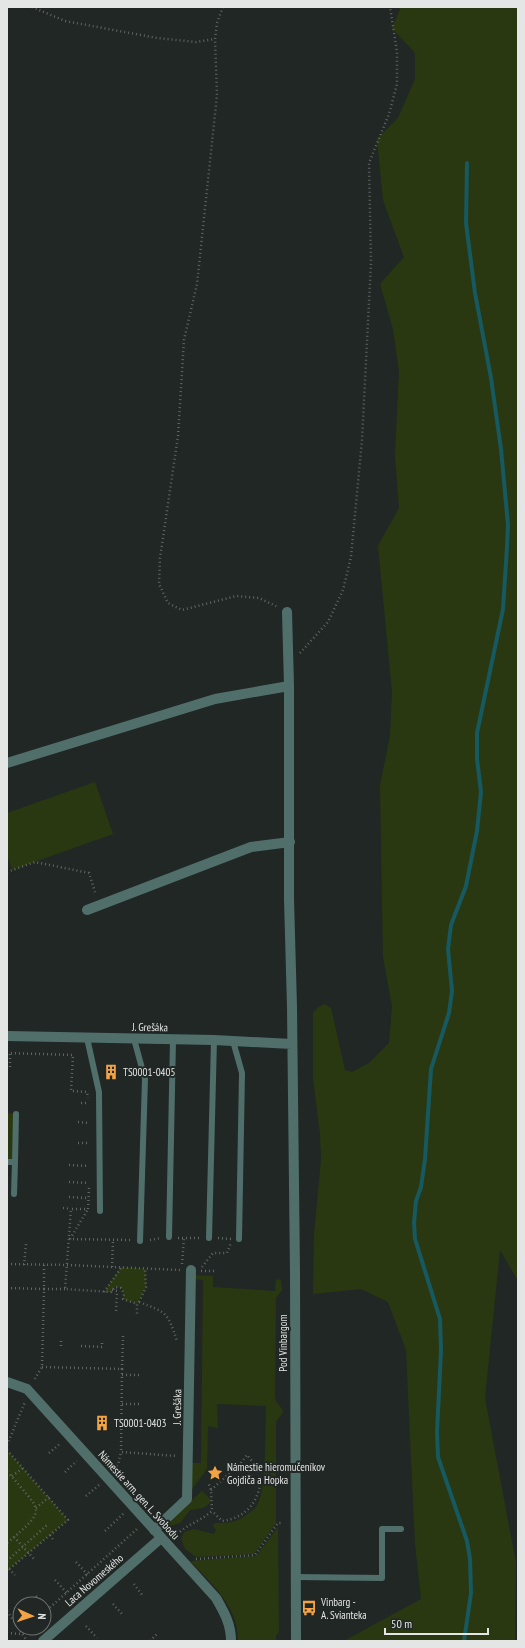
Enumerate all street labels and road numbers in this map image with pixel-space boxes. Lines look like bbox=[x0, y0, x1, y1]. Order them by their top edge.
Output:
street label: J. Grešáka bbox=[131, 1020, 168, 1034]
street label: Pod Vinbargom bbox=[276, 1314, 290, 1372]
street label: J. Grešáka bbox=[170, 1389, 184, 1426]
street label: Námestie arm. gen. L. Svobodu bbox=[95, 1448, 183, 1542]
street label: Laca Novomeského bbox=[62, 1551, 126, 1609]

